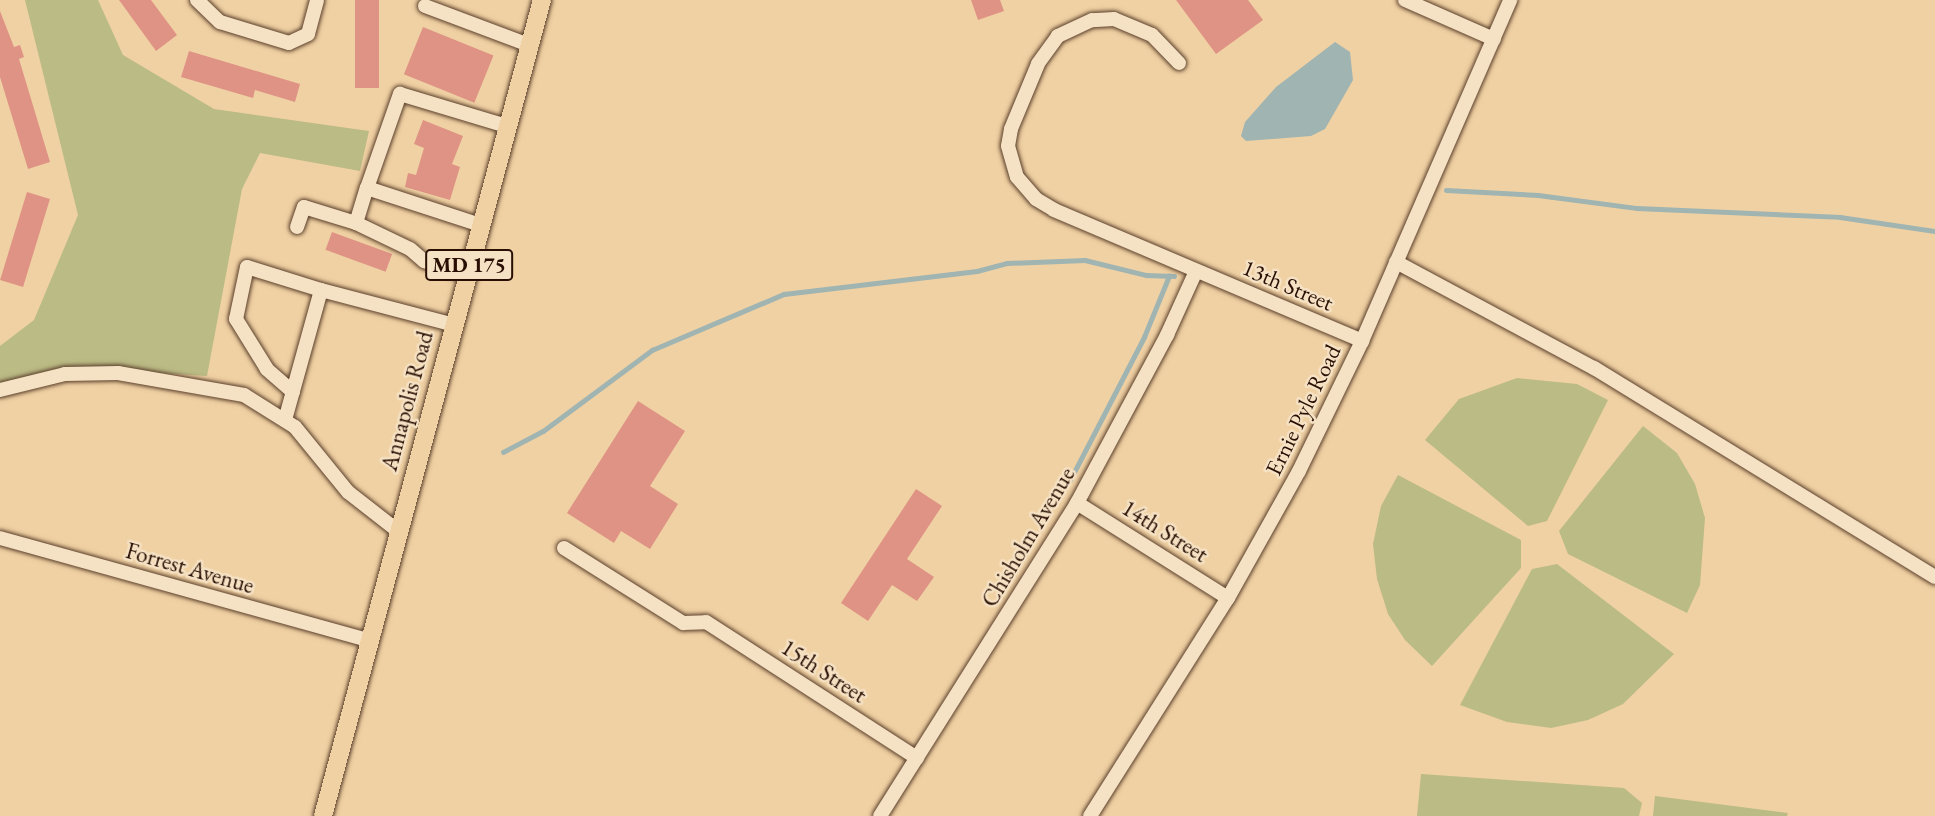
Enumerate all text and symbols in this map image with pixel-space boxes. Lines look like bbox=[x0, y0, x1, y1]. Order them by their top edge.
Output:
road number: MD 175 bbox=[424, 247, 514, 282]
street label: 13th Street bbox=[1238, 253, 1338, 317]
street label: Annapolis Road bbox=[375, 328, 439, 474]
street label: Ernie Pyle Road bbox=[1259, 340, 1347, 480]
street label: Chisholm Avenue bbox=[975, 462, 1081, 612]
street label: 14th Street bbox=[1117, 494, 1213, 568]
street label: Forrest Avenue bbox=[123, 537, 257, 599]
street label: 15th Street bbox=[776, 633, 872, 709]

